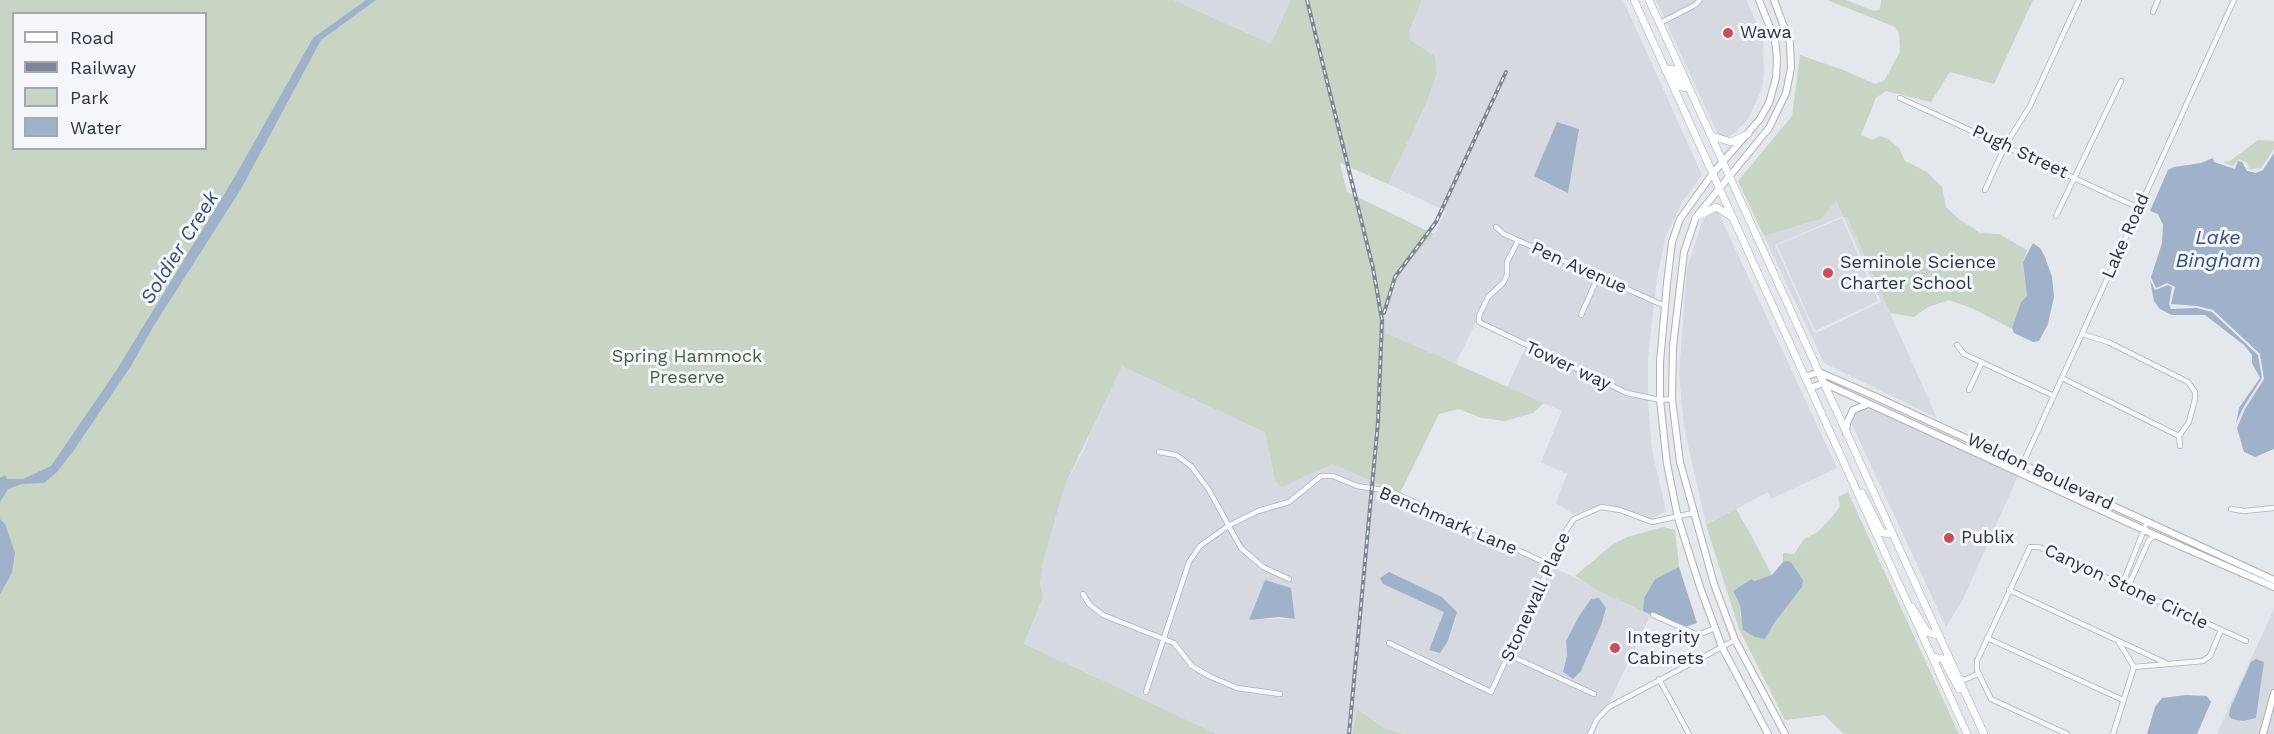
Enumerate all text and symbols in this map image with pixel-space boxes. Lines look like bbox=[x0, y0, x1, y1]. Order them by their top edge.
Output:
legend bbox=[12, 12, 207, 150]
place label: Wawa bbox=[1740, 22, 1792, 44]
marker: Wawa bbox=[1721, 26, 1735, 40]
text: Road bbox=[70, 27, 114, 48]
text: Railway bbox=[70, 57, 136, 78]
text: Park bbox=[70, 87, 109, 108]
text: Water bbox=[70, 117, 122, 138]
street label: Pugh Street bbox=[1969, 120, 2071, 184]
water label: Soldier Creek bbox=[136, 187, 224, 309]
street label: Lake Road bbox=[2098, 190, 2154, 282]
water label: Lake Bingham bbox=[2175, 226, 2261, 273]
street label: Pen Avenue bbox=[1528, 237, 1630, 299]
place label: Seminole Science Charter School bbox=[1840, 252, 1996, 294]
marker: Seminole Science Charter School bbox=[1821, 266, 1835, 280]
street label: Tower way bbox=[1522, 337, 1614, 395]
park label: Spring Hammock Preserve bbox=[612, 346, 762, 388]
street label: Weldon Boulevard bbox=[1963, 429, 2117, 515]
street label: Benchmark Lane bbox=[1376, 482, 1520, 560]
place label: Publix bbox=[1961, 527, 2014, 549]
street label: Stonewall Place bbox=[1497, 529, 1575, 665]
marker: Publix bbox=[1942, 531, 1956, 545]
street label: Canyon Stone Circle bbox=[2041, 539, 2211, 635]
place label: Integrity Cabinets bbox=[1627, 627, 1704, 670]
marker: Integrity Cabinets bbox=[1608, 641, 1622, 655]

